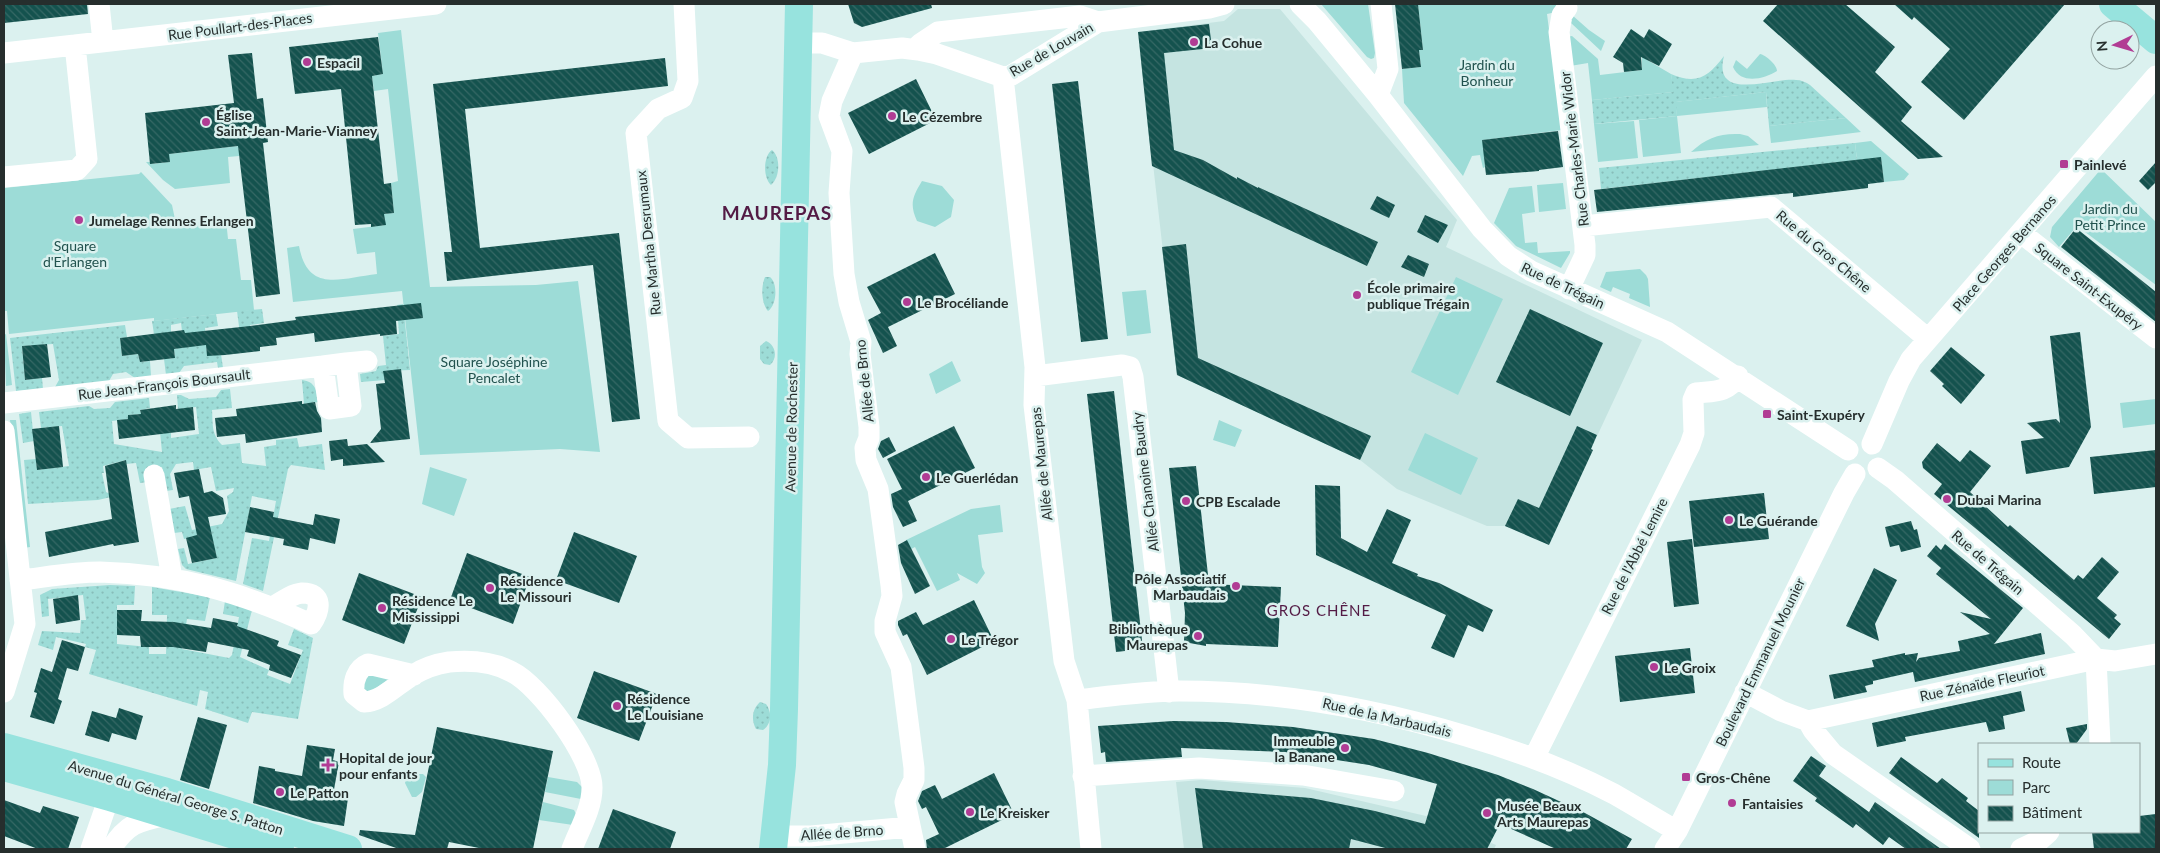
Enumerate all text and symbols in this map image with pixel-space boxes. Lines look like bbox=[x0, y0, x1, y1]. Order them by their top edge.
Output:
street label: Rue Poullart-des-Places bbox=[167, 9, 313, 43]
street label: Rue de Louvain bbox=[1006, 18, 1096, 80]
north arrow bbox=[2090, 20, 2140, 70]
place label: La Cohue bbox=[1204, 34, 1263, 51]
marker: La Cohue bbox=[1188, 36, 1200, 48]
text: N bbox=[2093, 40, 2110, 52]
place label: Espacil bbox=[317, 54, 360, 71]
marker: Espacil bbox=[301, 56, 313, 68]
park label: Jardin du Bonheur bbox=[1459, 56, 1515, 89]
street label: Rue Charles-Marie Widor bbox=[1556, 70, 1592, 228]
place label: Église Saint-Jean-Marie-Vianney bbox=[216, 106, 378, 139]
place label: Le Cézembre bbox=[902, 108, 983, 125]
marker: Le Cézembre bbox=[886, 110, 898, 122]
marker: Église Saint-Jean-Marie-Vianney bbox=[200, 116, 212, 128]
place label: Painlevé bbox=[2074, 156, 2127, 173]
marker: Painlevé bbox=[2058, 158, 2070, 170]
street label: Rue Martha Desrumaux bbox=[632, 170, 664, 316]
street label: Place Georges Bernanos bbox=[1949, 191, 2059, 315]
park label: Jardin du Petit Prince bbox=[2074, 200, 2146, 233]
district label: MAUREPAS bbox=[722, 201, 832, 224]
street label: Rue du Gros Chêne bbox=[1773, 206, 1875, 296]
place label: Jumelage Rennes Erlangen bbox=[89, 212, 254, 229]
marker: Jumelage Rennes Erlangen bbox=[73, 214, 85, 226]
park label: Square d'Erlangen bbox=[43, 237, 107, 270]
street label: Square Saint-Exupéry bbox=[2032, 239, 2147, 334]
street label: Rue de Trégain bbox=[1519, 258, 1607, 312]
place label: École primaire publique Trégain bbox=[1367, 279, 1470, 312]
marker: École primaire publique Trégain bbox=[1351, 289, 1363, 301]
place label: Le Brocéliande bbox=[917, 294, 1009, 311]
marker: Le Brocéliande bbox=[901, 296, 913, 308]
street label: Allée de Brno bbox=[851, 339, 877, 423]
park label: Square Joséphine Pencalet bbox=[441, 353, 547, 386]
street label: Avenue de Rochester bbox=[781, 362, 801, 492]
street label: Rue Jean-François Boursault bbox=[77, 365, 251, 403]
street label: Allée de Maurepas bbox=[1027, 406, 1055, 522]
place label: Saint-Exupéry bbox=[1777, 406, 1865, 423]
marker: Saint-Exupéry bbox=[1761, 408, 1773, 420]
street label: Allée Chanoine Baudry bbox=[1128, 411, 1162, 553]
place label: Le Guerlédan bbox=[936, 469, 1018, 486]
marker: Le Guerlédan bbox=[920, 471, 932, 483]
place label: Dubai Marina bbox=[1957, 491, 2041, 508]
place label: CPB Escalade bbox=[1196, 493, 1281, 510]
marker: Dubai Marina bbox=[1941, 493, 1953, 505]
marker: CPB Escalade bbox=[1180, 495, 1192, 507]
street label: Rue de l'Abbé Lemire bbox=[1597, 495, 1671, 617]
place label: Le Guérande bbox=[1739, 512, 1818, 529]
marker: Le Guérande bbox=[1723, 514, 1735, 526]
street label: Rue de Trégain bbox=[1948, 526, 2028, 598]
place label: Pôle Associatif Marbaudais bbox=[1134, 570, 1226, 603]
place label: Résidence Le Missouri bbox=[500, 572, 572, 605]
street label: Boulevard Emmanuel Mounier bbox=[1712, 575, 1808, 749]
marker: Pôle Associatif Marbaudais bbox=[1230, 580, 1242, 592]
marker: Résidence Le Missouri bbox=[484, 582, 496, 594]
place label: Résidence Le Mississippi bbox=[392, 592, 473, 625]
district label: GROS CHÊNE bbox=[1267, 601, 1371, 619]
marker: Résidence Le Mississippi bbox=[376, 602, 388, 614]
place label: Bibliothèque Maurepas bbox=[1109, 620, 1189, 653]
marker: Bibliothèque Maurepas bbox=[1192, 630, 1204, 642]
place label: Le Trégor bbox=[961, 631, 1019, 648]
marker: Le Trégor bbox=[945, 633, 957, 645]
place label: Le Groix bbox=[1664, 659, 1716, 676]
marker: Le Groix bbox=[1648, 661, 1660, 673]
street label: Rue Zénaïde Fleuriot bbox=[1918, 661, 2046, 705]
place label: Résidence Le Louisiane bbox=[627, 690, 704, 723]
street label: Rue de la Marbaudais bbox=[1321, 694, 1453, 740]
marker: Résidence Le Louisiane bbox=[611, 700, 623, 712]
place label: Immeuble la Banane bbox=[1273, 732, 1336, 765]
marker: Immeuble la Banane bbox=[1339, 742, 1351, 754]
legend bbox=[1978, 743, 2140, 833]
place label: Hopital de jour pour enfants bbox=[339, 749, 433, 782]
text: Route bbox=[2022, 753, 2061, 771]
street label: Avenue du Général George S. Patton bbox=[66, 756, 286, 838]
marker: Hopital de jour pour enfants bbox=[321, 758, 335, 772]
place label: Gros-Chêne bbox=[1696, 769, 1771, 786]
marker: Gros-Chêne bbox=[1680, 771, 1692, 783]
text: Parc bbox=[2022, 778, 2051, 796]
place label: Le Patton bbox=[290, 784, 349, 801]
marker: Le Patton bbox=[274, 786, 286, 798]
place label: Fantaisies bbox=[1742, 795, 1803, 812]
place label: Musée Beaux Arts Maurepas bbox=[1496, 797, 1588, 830]
marker: Fantaisies bbox=[1726, 797, 1738, 809]
text: Bâtiment bbox=[2022, 803, 2083, 821]
place label: Le Kreisker bbox=[980, 804, 1050, 821]
marker: Le Kreisker bbox=[964, 806, 976, 818]
marker: Musée Beaux Arts Maurepas bbox=[1481, 807, 1493, 819]
street label: Allée de Brno bbox=[800, 821, 884, 843]

